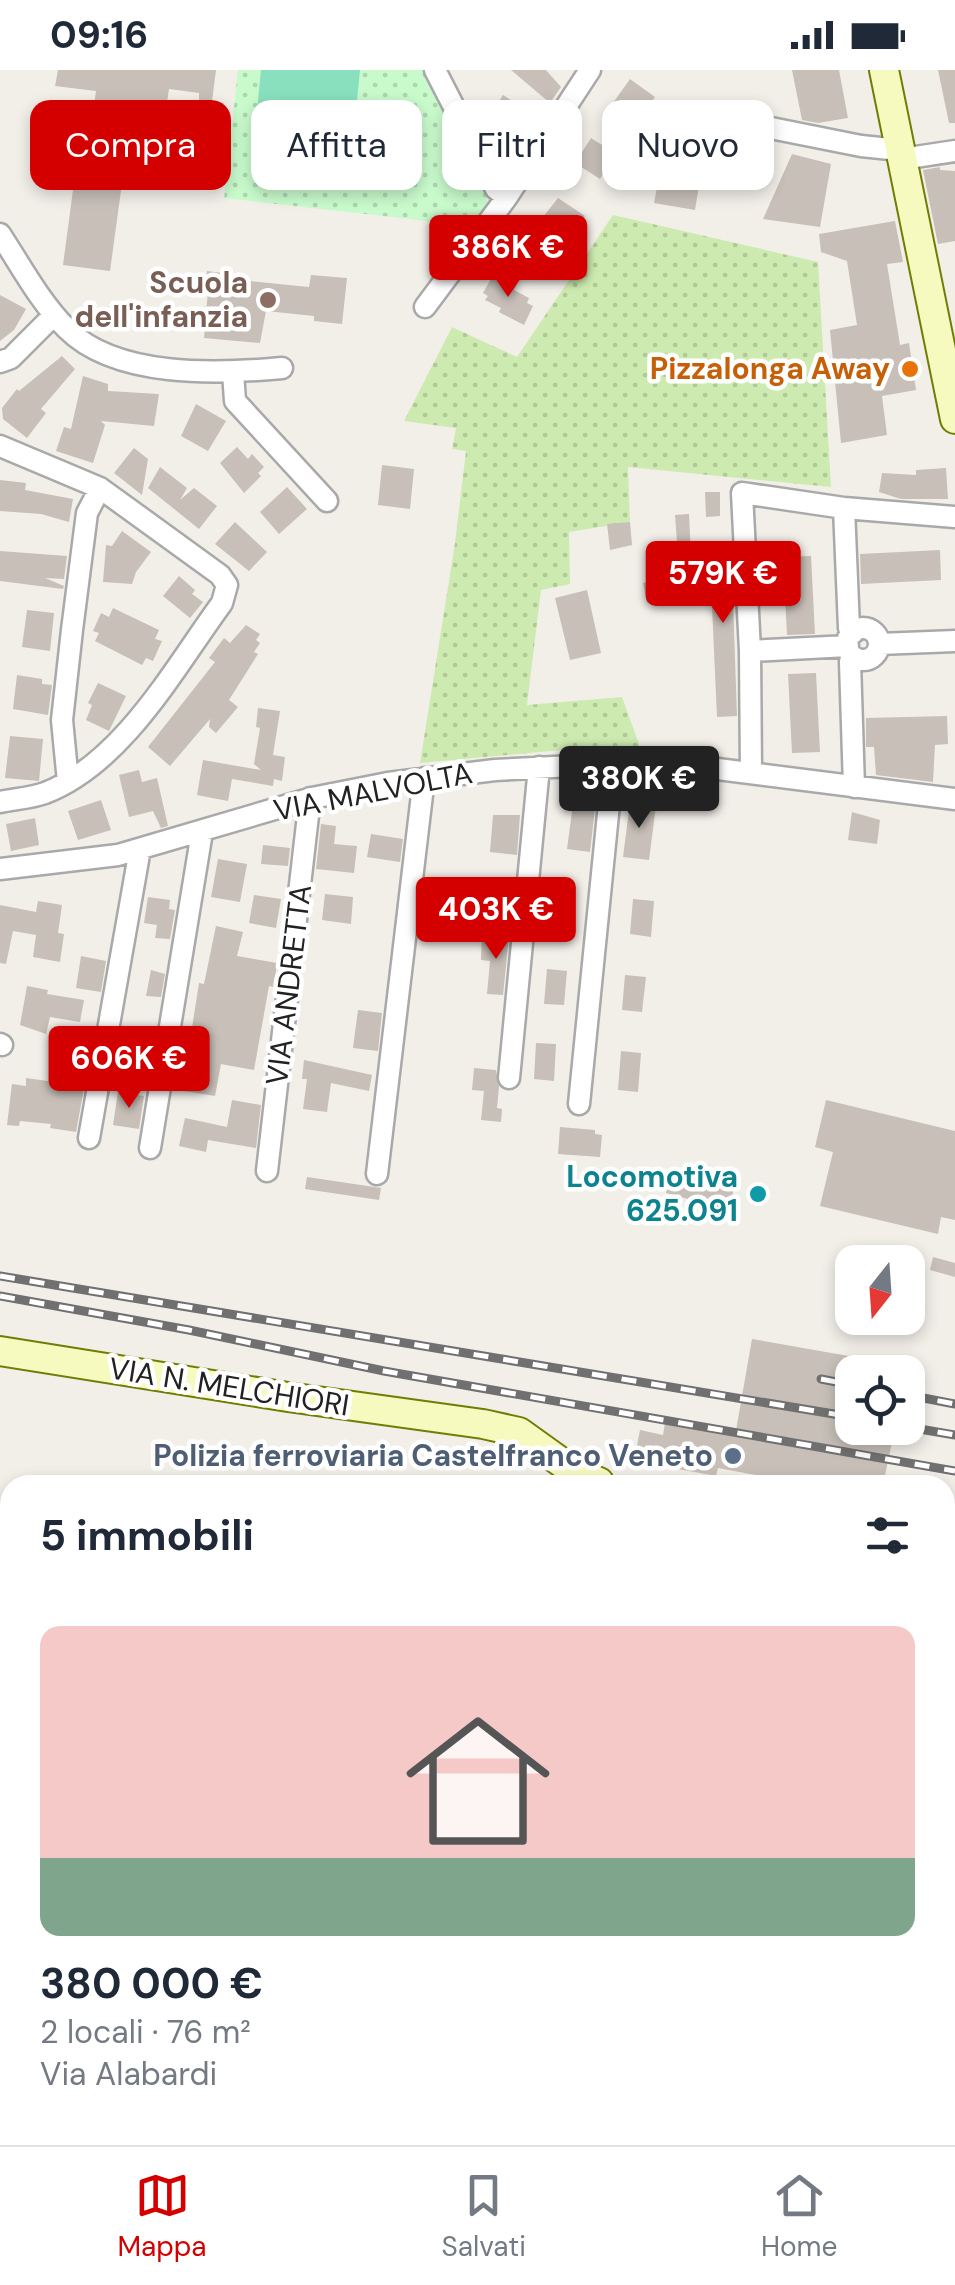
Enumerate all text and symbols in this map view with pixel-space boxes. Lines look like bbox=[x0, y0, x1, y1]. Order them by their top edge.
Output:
text: 09:16 bbox=[50, 10, 148, 60]
chip: Compra bbox=[30, 100, 231, 190]
chip: Affitta bbox=[251, 100, 422, 190]
chip: Filtri bbox=[442, 100, 582, 190]
chip: Nuovo bbox=[602, 100, 774, 190]
pin: 386K € bbox=[427, 215, 589, 300]
text: 386K € bbox=[451, 226, 565, 268]
place label: Scuola dell'infanzia bbox=[75, 263, 248, 336]
marker: Scuola dell'infanzia bbox=[257, 289, 279, 311]
place label: Pizzalonga Away bbox=[650, 349, 890, 388]
marker: Pizzalonga Away bbox=[899, 358, 921, 380]
pin: 579K € bbox=[642, 541, 804, 626]
text: 579K € bbox=[668, 552, 778, 594]
pin: 380K € bbox=[558, 746, 720, 831]
street label: VIA MALVOLTA bbox=[270, 753, 476, 830]
text: 380K € bbox=[581, 757, 697, 799]
pin: 403K € bbox=[415, 877, 577, 962]
street label: VIA ANDRETTA bbox=[257, 882, 320, 1088]
text: 403K € bbox=[438, 888, 554, 930]
pin: 606K € bbox=[48, 1026, 210, 1111]
text: 606K € bbox=[71, 1037, 187, 1079]
place label: Locomotiva 625.091 bbox=[566, 1157, 738, 1230]
marker: Locomotiva 625.091 bbox=[747, 1183, 769, 1205]
north arrow bbox=[835, 1245, 925, 1335]
map controls bbox=[835, 1245, 925, 1445]
street label: VIA N. MELCHIORI bbox=[106, 1348, 352, 1425]
button: locate bbox=[835, 1355, 925, 1445]
place label: Polizia ferroviaria Castelfranco Veneto bbox=[153, 1436, 713, 1475]
marker: Polizia ferroviaria Castelfranco Veneto bbox=[722, 1445, 744, 1467]
text: 5 immobili bbox=[40, 1508, 254, 1563]
icon: filters bbox=[860, 1508, 915, 1563]
icon: home bbox=[388, 1691, 568, 1871]
text: 380 000 € bbox=[40, 1956, 263, 2011]
text: 2 locali · 76 m² bbox=[40, 2011, 251, 2053]
text: Via Alabardi bbox=[40, 2053, 217, 2095]
tab: Mappa bbox=[118, 2168, 207, 2265]
tab: Salvati bbox=[442, 2168, 526, 2265]
tab: Home bbox=[761, 2168, 837, 2265]

